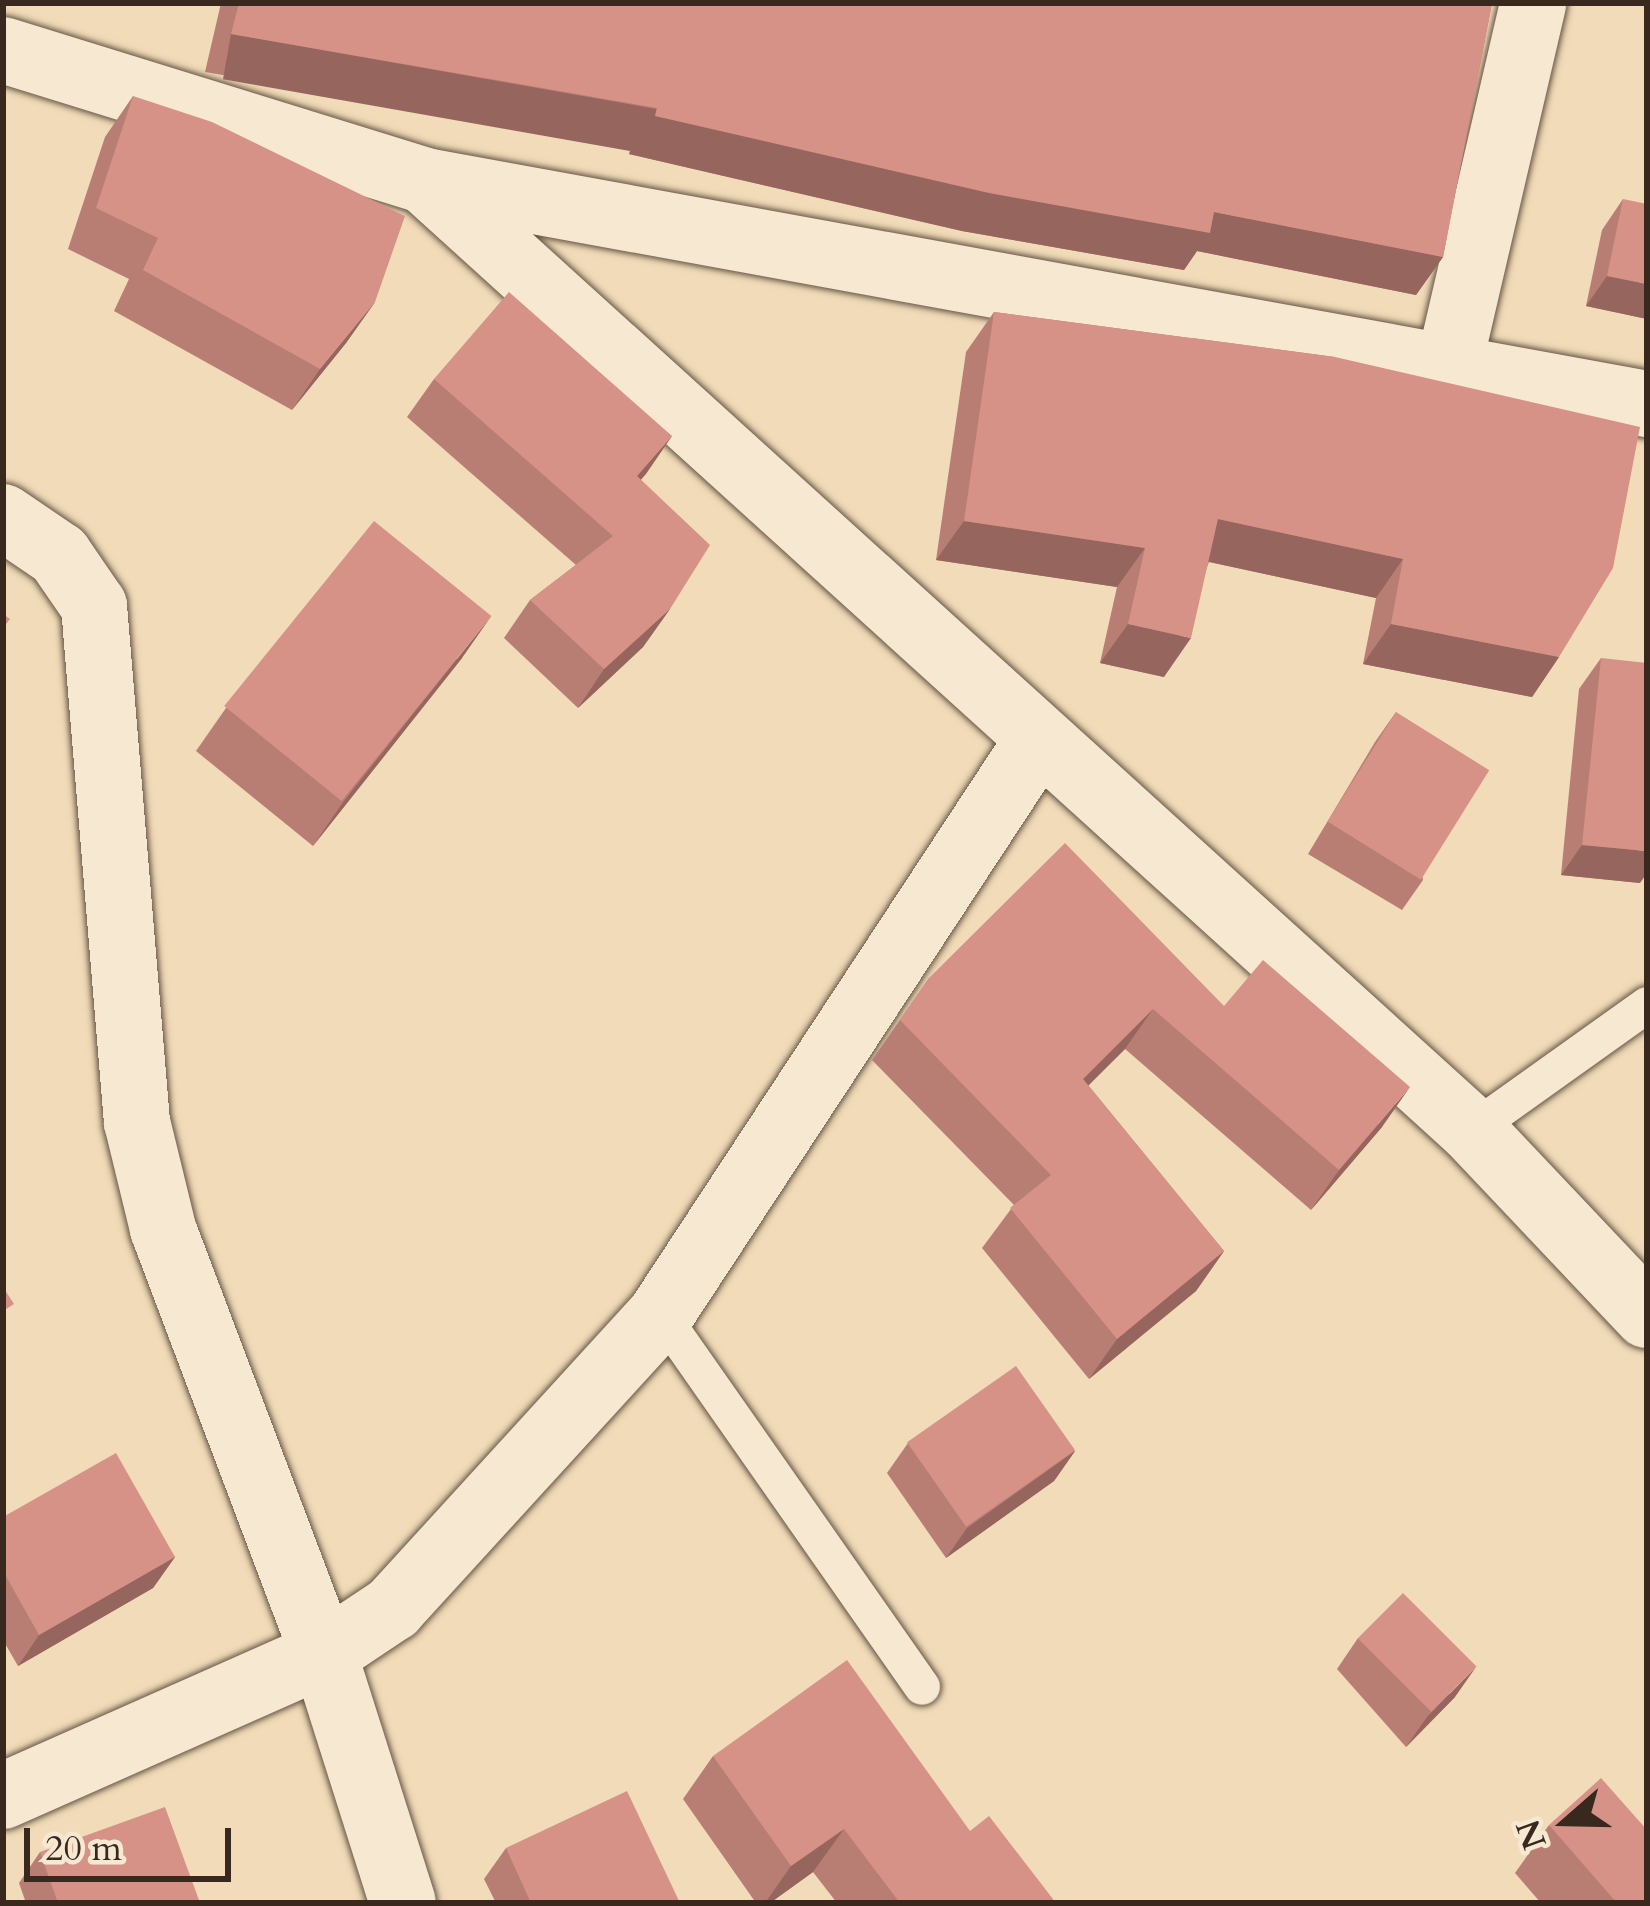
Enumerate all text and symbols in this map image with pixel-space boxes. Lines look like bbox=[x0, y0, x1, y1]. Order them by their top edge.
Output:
north arrow bbox=[1506, 1762, 1626, 1882]
scale bar bbox=[30, 1804, 237, 1878]
text: N bbox=[1506, 1813, 1558, 1856]
text: 20 m bbox=[45, 1824, 122, 1873]

